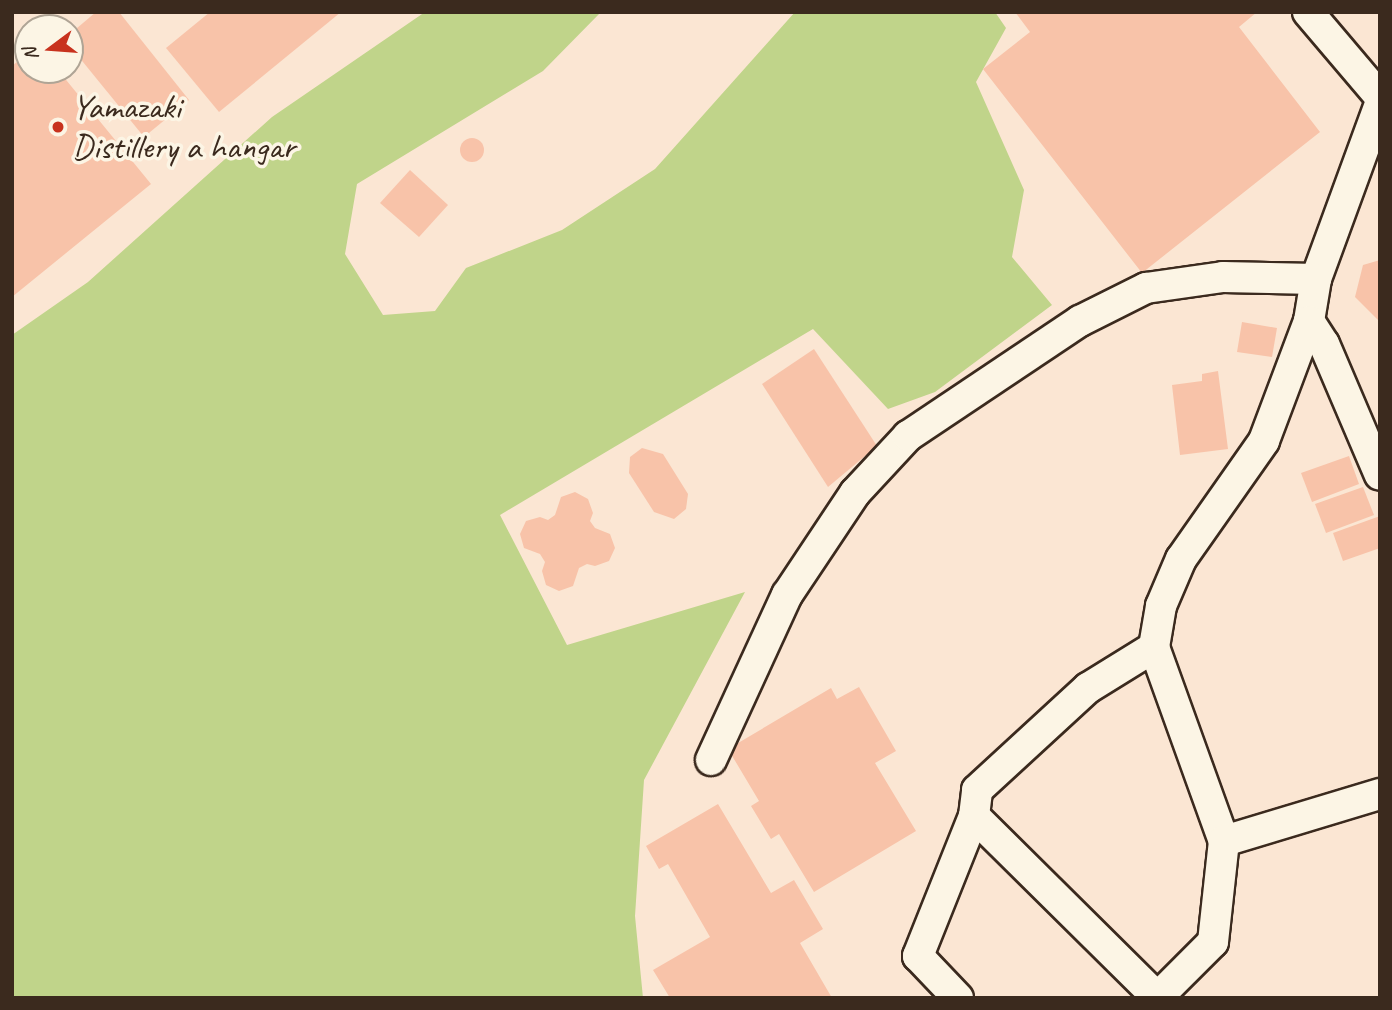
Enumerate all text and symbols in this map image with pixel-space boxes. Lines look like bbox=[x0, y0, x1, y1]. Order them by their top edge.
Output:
north arrow bbox=[14, 14, 84, 84]
text: N bbox=[18, 45, 44, 63]
place label: Yamazaki Distillery a hangar bbox=[72, 86, 296, 168]
marker: Yamazaki Distillery a hangar bbox=[50, 119, 66, 135]

